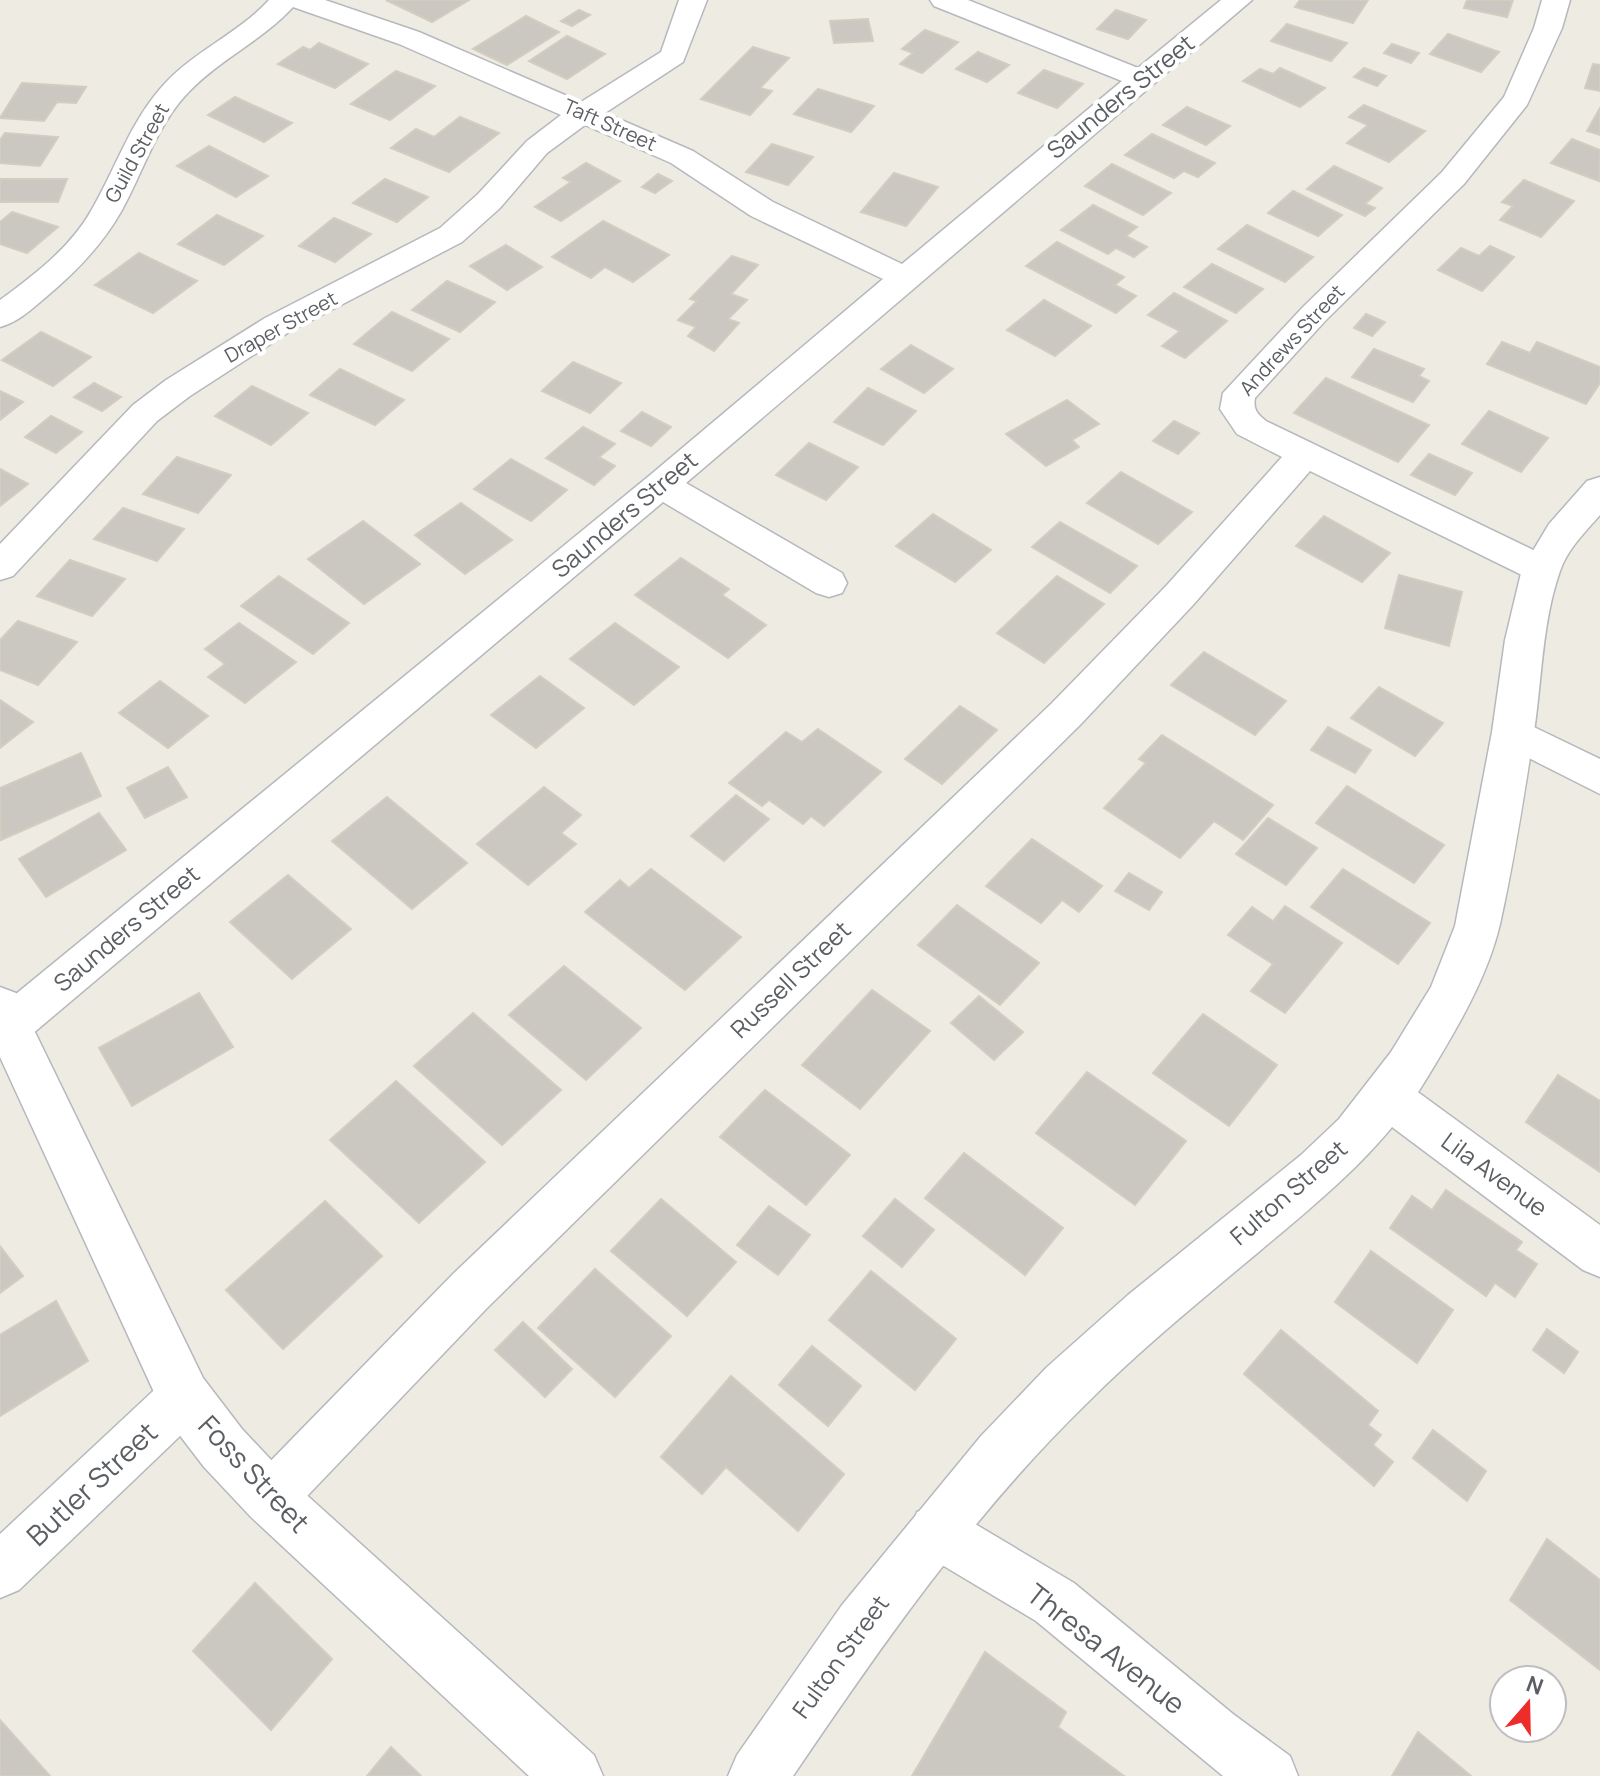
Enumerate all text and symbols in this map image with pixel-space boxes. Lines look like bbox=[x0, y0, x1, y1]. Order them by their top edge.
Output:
street label: Saunders Street bbox=[1039, 26, 1201, 166]
street label: Taft Street bbox=[559, 92, 661, 157]
street label: Guild Street bbox=[98, 98, 175, 207]
street label: Andrews Street bbox=[1233, 278, 1350, 401]
street label: Draper Street bbox=[220, 284, 342, 369]
street label: Saunders Street bbox=[544, 443, 704, 585]
street label: Saunders Street bbox=[46, 857, 206, 999]
street label: Russell Street bbox=[723, 913, 857, 1045]
street label: Lila Avenue bbox=[1435, 1124, 1555, 1224]
street label: Fulton Street bbox=[1223, 1132, 1353, 1252]
street label: Foss Street bbox=[191, 1406, 319, 1540]
street label: Butler Street bbox=[18, 1413, 165, 1554]
street label: Thresa Avenue bbox=[1020, 1574, 1194, 1722]
street label: Fulton Street bbox=[784, 1588, 896, 1724]
north arrow bbox=[1488, 1664, 1568, 1744]
text: N bbox=[1522, 1668, 1547, 1702]

